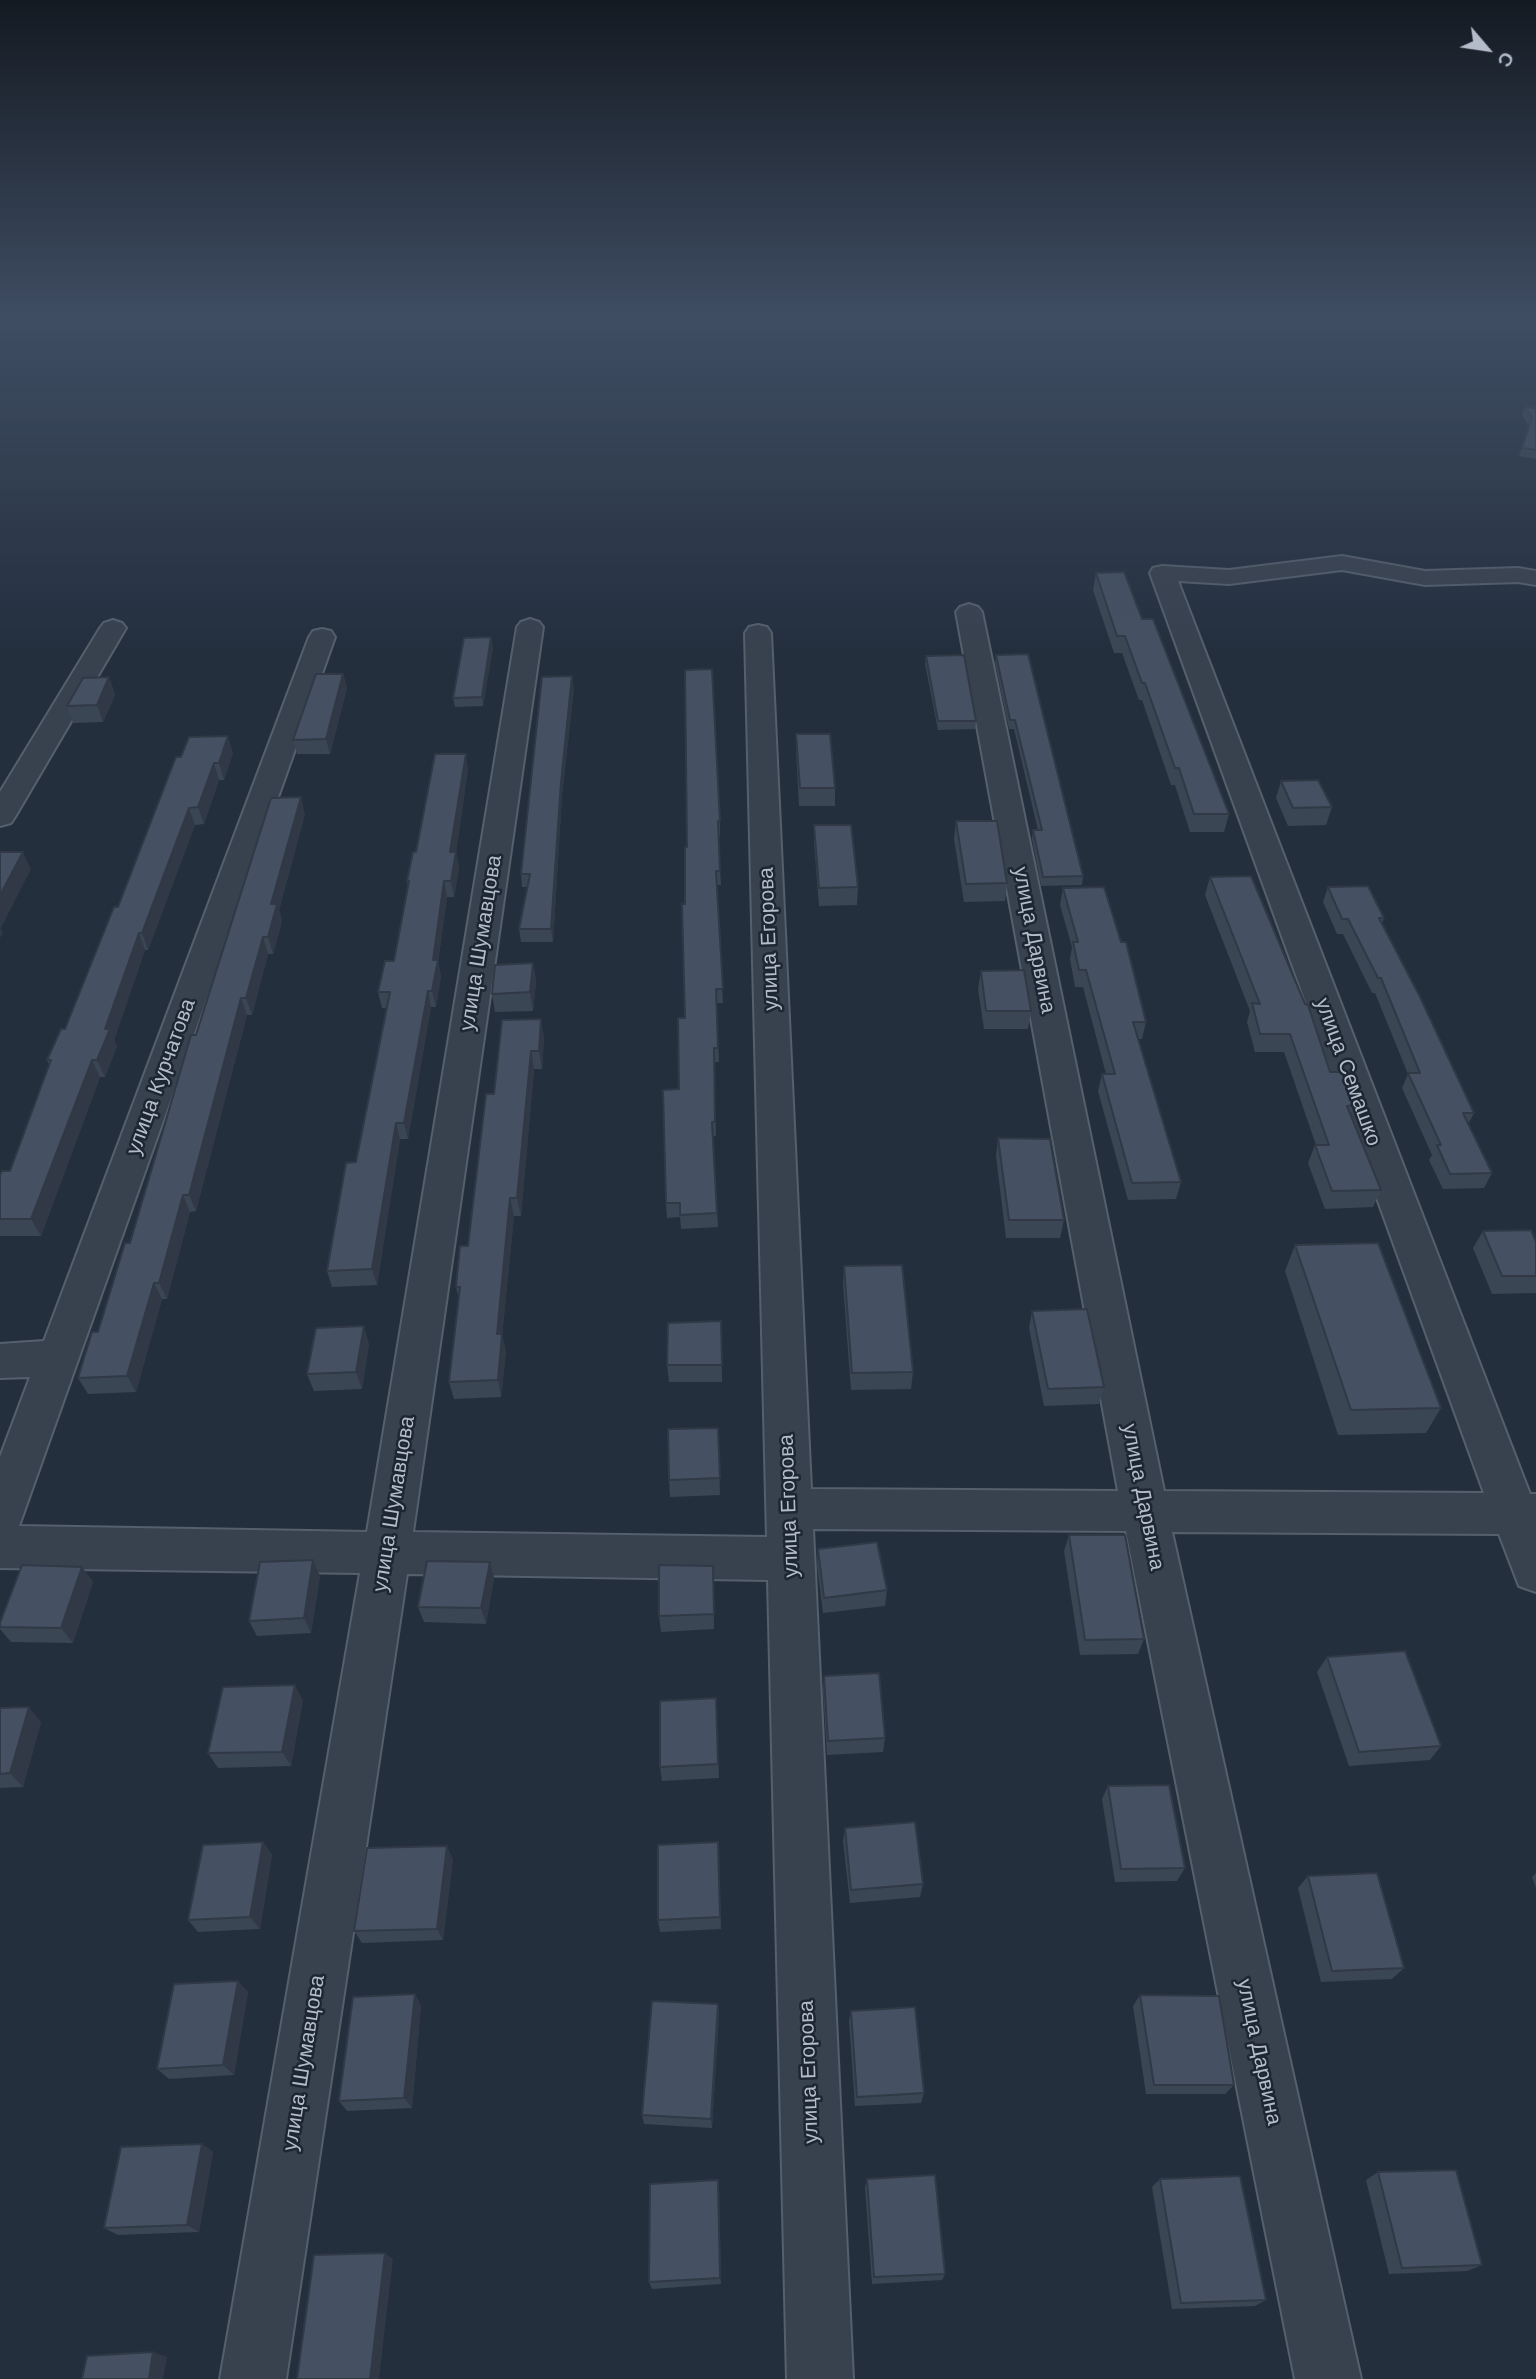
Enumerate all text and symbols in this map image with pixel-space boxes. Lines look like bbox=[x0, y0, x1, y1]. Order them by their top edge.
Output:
north arrow bbox=[1452, 14, 1522, 84]
text: С bbox=[1492, 48, 1519, 71]
street label: улица Шумавцова bbox=[455, 853, 507, 1033]
street label: улица Дарвина bbox=[1007, 865, 1061, 1015]
street label: улица Егорова bbox=[754, 867, 784, 1011]
street label: улица Семашко bbox=[1310, 994, 1386, 1150]
street label: улица Курчатова bbox=[121, 995, 201, 1159]
street label: улица Шумавцова bbox=[368, 1414, 420, 1594]
street label: улица Дарвина bbox=[1116, 1422, 1170, 1572]
street label: улица Егорова bbox=[774, 1434, 804, 1578]
street label: улица Шумавцова bbox=[278, 1973, 330, 2153]
street label: улица Дарвина bbox=[1231, 1977, 1287, 2127]
street label: улица Егорова bbox=[794, 2000, 824, 2144]

